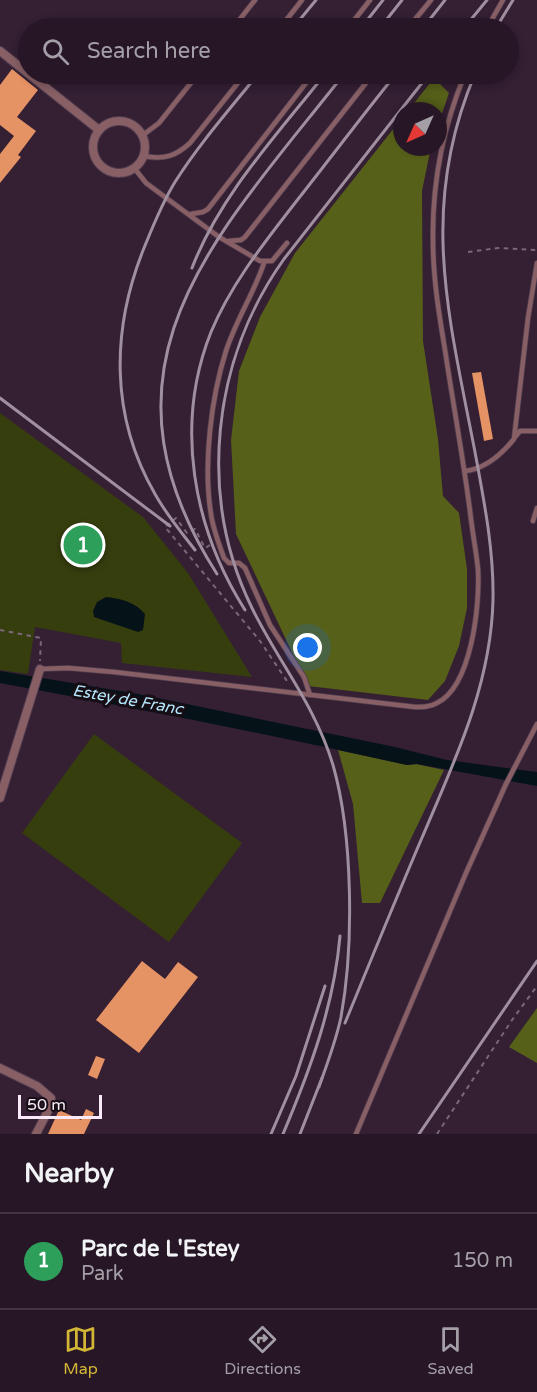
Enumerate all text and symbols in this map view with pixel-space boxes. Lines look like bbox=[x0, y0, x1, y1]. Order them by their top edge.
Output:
search box bbox=[18, 18, 519, 84]
icon: search bbox=[39, 35, 72, 68]
text: Search here bbox=[87, 38, 211, 64]
north arrow bbox=[393, 102, 447, 156]
pin: 1 bbox=[64, 522, 103, 568]
your location bbox=[293, 633, 322, 662]
water label: Estey de Franc bbox=[71, 680, 186, 720]
scale bar bbox=[18, 1092, 102, 1120]
text: 50 m bbox=[27, 1095, 66, 1115]
text: Nearby bbox=[24, 1158, 114, 1189]
text: Parc de L'Estey bbox=[81, 1236, 240, 1262]
text: 1 bbox=[37, 1249, 50, 1273]
text: 150 m bbox=[452, 1249, 513, 1273]
text: Park bbox=[81, 1262, 124, 1286]
tab: Map bbox=[63, 1323, 98, 1379]
tab: Directions bbox=[224, 1323, 301, 1379]
tab: Saved bbox=[427, 1323, 474, 1379]

